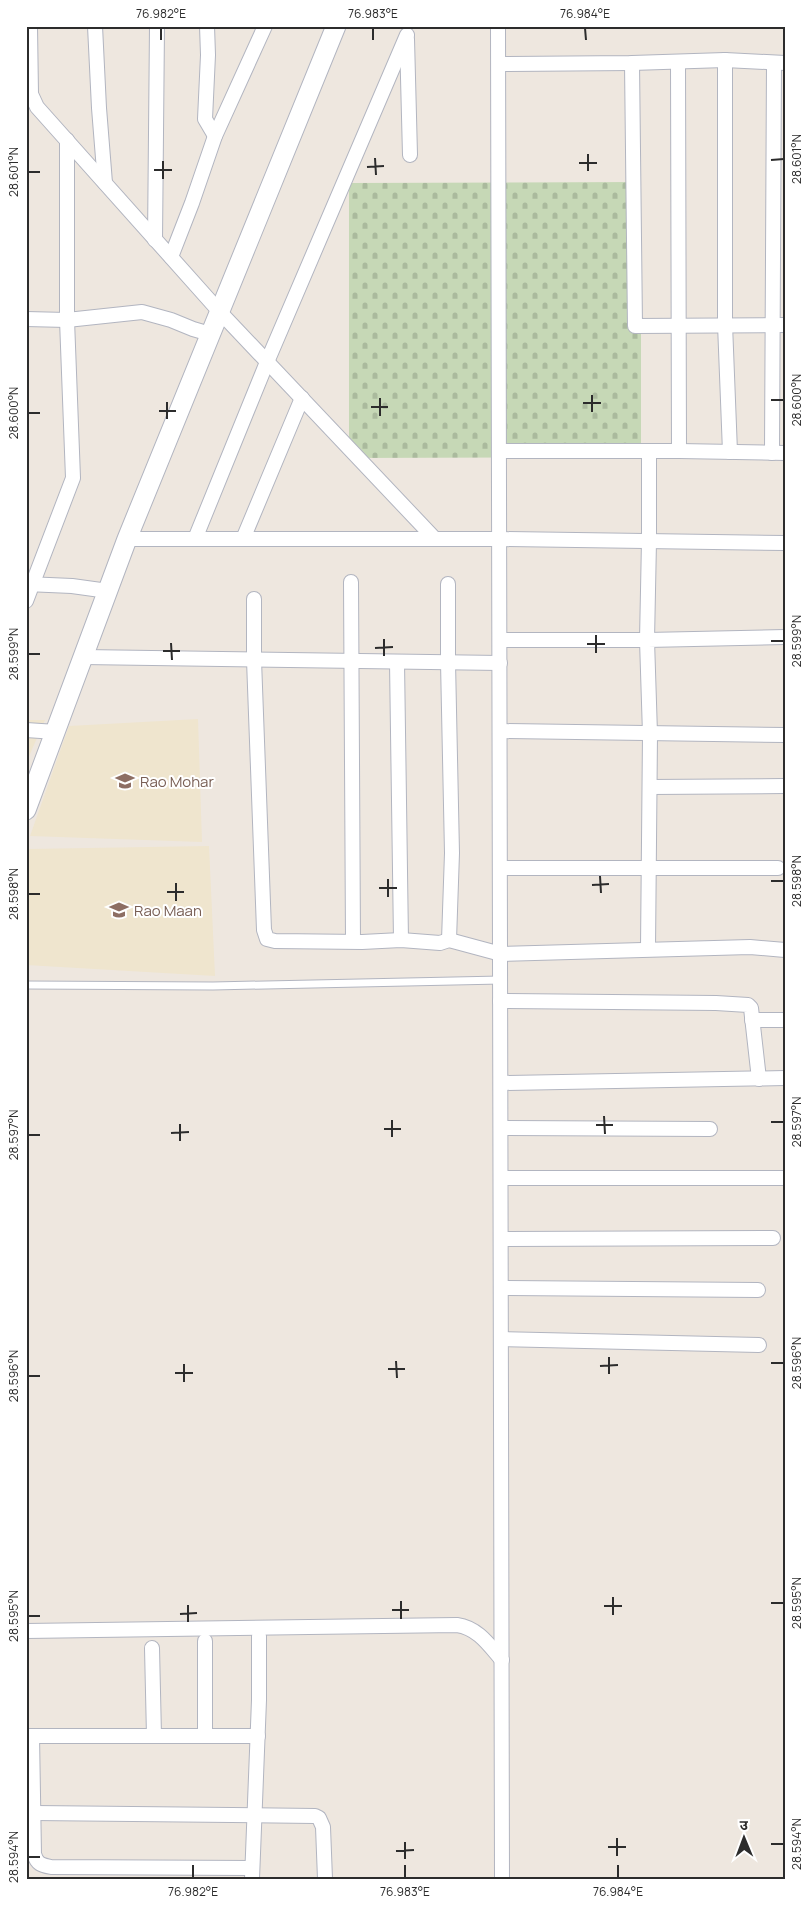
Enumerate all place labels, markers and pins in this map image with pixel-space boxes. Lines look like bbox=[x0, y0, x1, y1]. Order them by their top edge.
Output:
school or university icon: Rao Mohar bbox=[114, 770, 136, 792]
place label: Rao Mohar bbox=[140, 771, 214, 792]
school or university icon: Rao Maan bbox=[108, 899, 130, 921]
place label: Rao Maan bbox=[134, 900, 202, 921]

